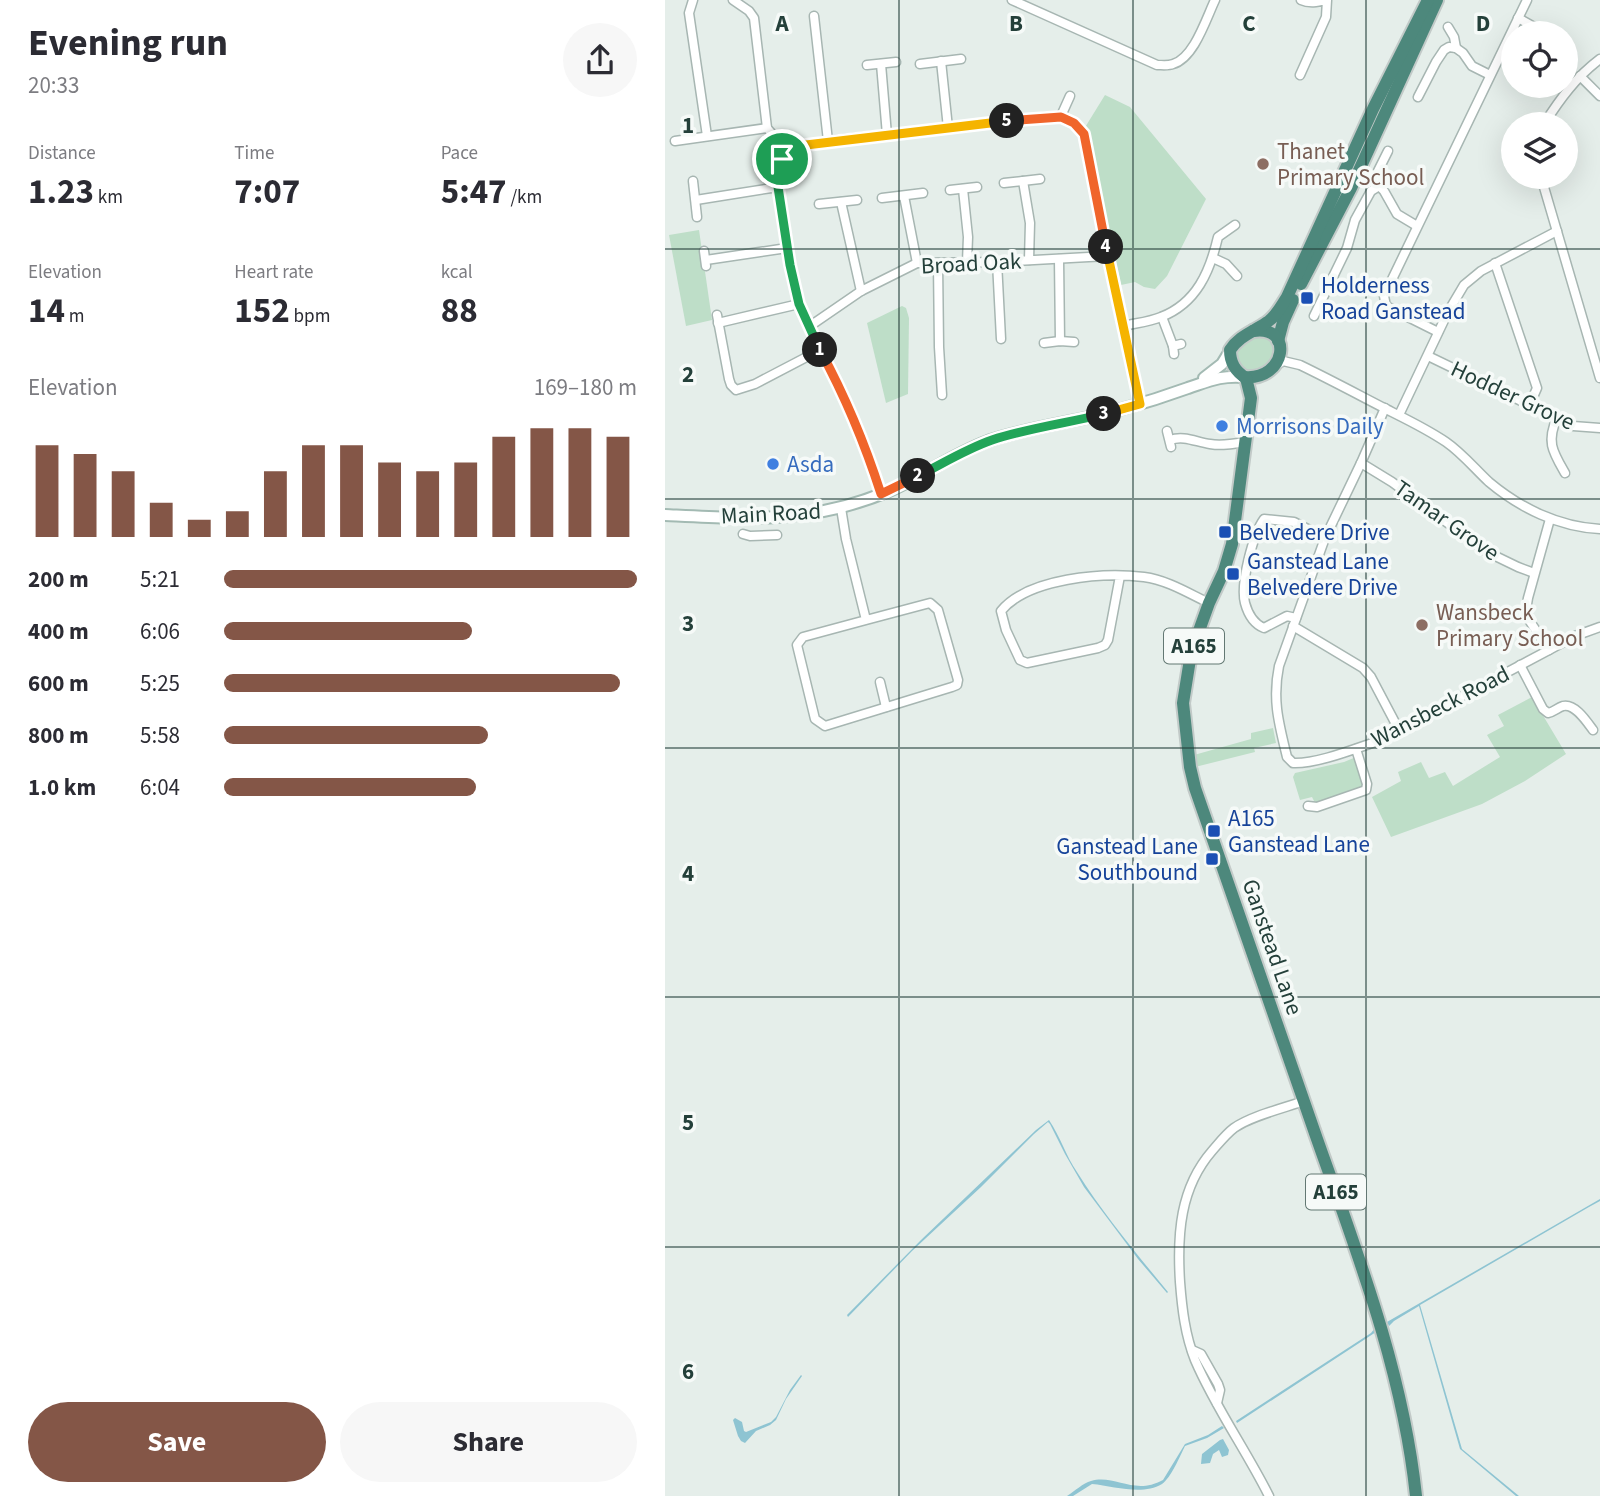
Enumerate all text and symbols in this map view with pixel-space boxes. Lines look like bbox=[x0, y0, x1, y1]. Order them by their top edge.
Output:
text: A bbox=[774, 7, 789, 40]
text: B bbox=[1009, 7, 1023, 40]
text: C bbox=[1242, 7, 1256, 40]
text: D bbox=[1476, 7, 1490, 40]
text: Evening run bbox=[28, 16, 228, 70]
map controls bbox=[1501, 21, 1578, 189]
button: locate bbox=[1501, 21, 1578, 98]
button: share bbox=[563, 23, 637, 97]
text: 20:33 bbox=[28, 69, 79, 102]
pin: 5 bbox=[989, 104, 1025, 138]
text: 5 bbox=[1001, 107, 1012, 134]
text: 1 bbox=[682, 109, 694, 142]
button: layers bbox=[1501, 112, 1578, 189]
pin bbox=[752, 129, 812, 189]
place label: Thanet Primary School bbox=[1277, 135, 1424, 194]
text: Distance bbox=[28, 140, 96, 167]
text: Time bbox=[234, 140, 274, 167]
text: Pace bbox=[441, 140, 478, 167]
icon: arrive bbox=[763, 140, 801, 178]
marker: Thanet Primary School bbox=[1255, 156, 1271, 172]
text: 1.23 bbox=[28, 167, 94, 217]
text: 7:07 bbox=[234, 167, 300, 217]
text: 5:47 bbox=[441, 167, 507, 217]
text: km bbox=[94, 184, 123, 211]
text: /km bbox=[507, 184, 542, 211]
pin: 4 bbox=[1089, 230, 1123, 264]
text: 4 bbox=[1100, 233, 1111, 260]
street label: Broad Oak bbox=[920, 244, 1023, 283]
text: Elevation bbox=[28, 259, 102, 286]
text: Heart rate bbox=[234, 259, 313, 286]
text: kcal bbox=[441, 259, 473, 286]
place label: Holderness Road Ganstead bbox=[1321, 269, 1465, 328]
text: 14 bbox=[28, 286, 65, 336]
text: 152 bbox=[234, 286, 290, 336]
text: 88 bbox=[441, 286, 478, 336]
marker: Holderness Road Ganstead bbox=[1299, 290, 1315, 306]
text: m bbox=[65, 303, 85, 330]
text: bpm bbox=[290, 303, 330, 330]
pin: 1 bbox=[803, 332, 837, 368]
text: 1 bbox=[814, 336, 825, 363]
street label: Hodder Grove bbox=[1445, 352, 1580, 439]
text: 2 bbox=[682, 358, 694, 391]
text: Elevation bbox=[28, 371, 118, 404]
text: 169–180 m bbox=[534, 371, 637, 404]
pin: 3 bbox=[1087, 396, 1122, 432]
text: 3 bbox=[1098, 400, 1109, 427]
place label: Morrisons Daily bbox=[1236, 410, 1384, 443]
marker: Morrisons Daily bbox=[1214, 418, 1230, 434]
place label: Asda bbox=[787, 448, 834, 481]
marker: Asda bbox=[765, 456, 781, 472]
pin: 2 bbox=[901, 458, 935, 494]
text: 2 bbox=[912, 462, 923, 489]
street label: Tamar Grove bbox=[1387, 472, 1506, 569]
street label: Main Road bbox=[720, 494, 822, 533]
place label: Belvedere Drive bbox=[1239, 516, 1390, 549]
marker: Belvedere Drive bbox=[1217, 524, 1233, 540]
place label: Ganstead Lane Belvedere Drive bbox=[1247, 545, 1398, 604]
text: 200 m bbox=[28, 563, 89, 596]
text: 5:21 bbox=[140, 563, 180, 596]
marker: Ganstead Lane Belvedere Drive bbox=[1225, 566, 1241, 582]
place label: Wansbeck Primary School bbox=[1436, 596, 1583, 655]
text: 3 bbox=[682, 607, 694, 640]
text: 400 m bbox=[28, 615, 89, 648]
text: 6:06 bbox=[140, 615, 180, 648]
marker: Wansbeck Primary School bbox=[1414, 617, 1430, 633]
road number: A165 bbox=[1164, 628, 1224, 664]
street label: Wansbeck Road bbox=[1365, 657, 1515, 756]
text: 600 m bbox=[28, 667, 89, 700]
text: 5:25 bbox=[140, 667, 180, 700]
text: 800 m bbox=[28, 719, 89, 752]
text: 5:58 bbox=[140, 719, 180, 752]
text: 1.0 km bbox=[28, 771, 96, 804]
text: 6:04 bbox=[140, 771, 180, 804]
place label: A165 Ganstead Lane bbox=[1228, 802, 1370, 861]
marker: A165 Ganstead Lane bbox=[1206, 823, 1222, 839]
place label: Ganstead Lane Southbound bbox=[1056, 830, 1198, 889]
marker: Ganstead Lane Southbound bbox=[1204, 851, 1220, 867]
text: 4 bbox=[682, 857, 694, 890]
street label: Ganstead Lane bbox=[1234, 875, 1311, 1020]
text: 5 bbox=[682, 1106, 694, 1139]
road number: A165 bbox=[1306, 1174, 1366, 1210]
text: 6 bbox=[682, 1355, 694, 1388]
button: Save bbox=[28, 1402, 326, 1482]
button: Share bbox=[340, 1402, 637, 1482]

